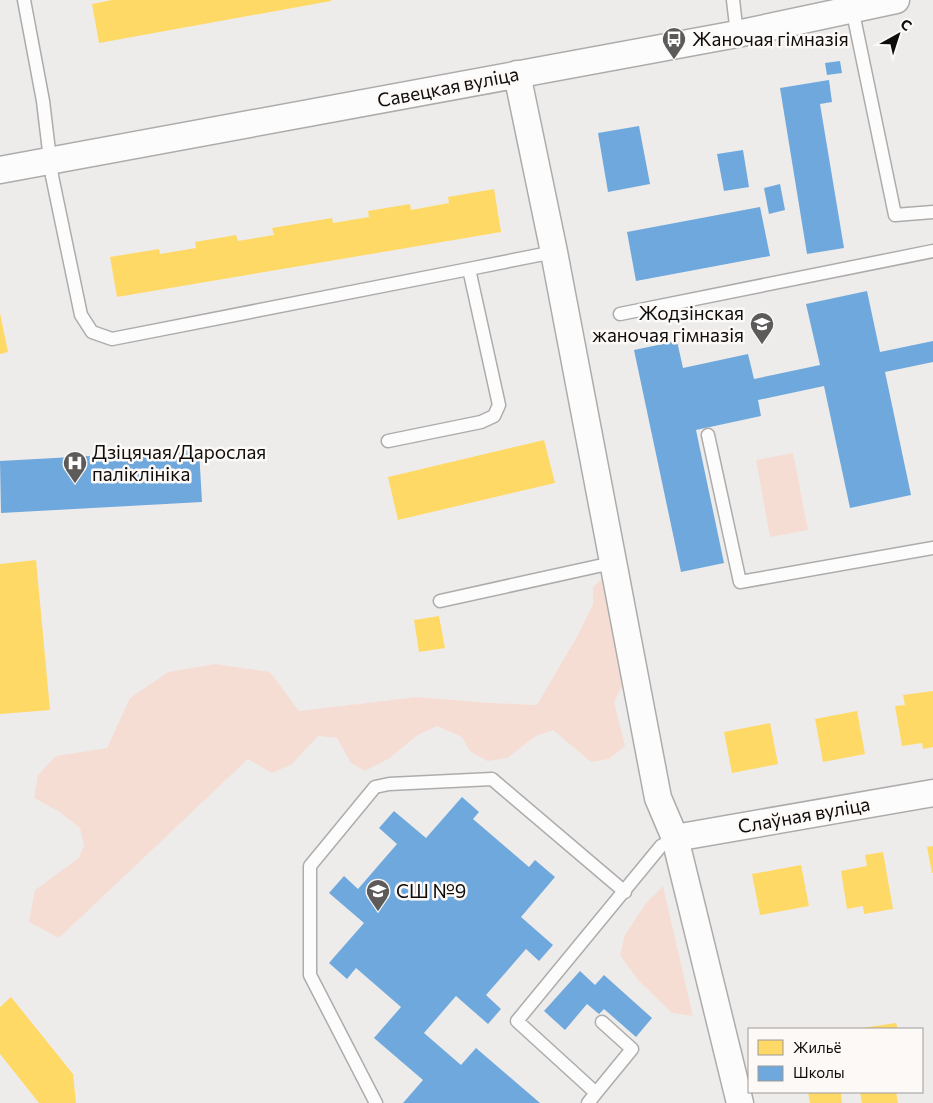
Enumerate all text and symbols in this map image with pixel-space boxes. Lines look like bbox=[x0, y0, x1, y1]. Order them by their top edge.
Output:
north arrow bbox=[873, 10, 923, 60]
text: С bbox=[897, 15, 916, 34]
bus stop icon: Жаночая гімназія bbox=[661, 26, 687, 60]
place label: Жаночая гімназія bbox=[692, 27, 849, 50]
street label: Савецкая вуліца bbox=[375, 62, 521, 112]
place label: Жодзінская жаночая гімназія bbox=[592, 301, 744, 346]
school or university icon: Жодзінская жаночая гімназія bbox=[749, 311, 775, 345]
place label: Дзіцячая/Дарослая паліклініка bbox=[92, 440, 266, 485]
hospital icon: Дзіцячая/Дарослая паліклініка bbox=[62, 450, 88, 484]
street label: Слаўная вуліца bbox=[736, 792, 872, 837]
school or university icon: СШ №9 bbox=[365, 878, 391, 912]
place label: СШ №9 bbox=[396, 879, 466, 902]
legend bbox=[748, 1028, 923, 1093]
text: Жильё bbox=[793, 1038, 841, 1056]
text: Школы bbox=[793, 1063, 845, 1081]

